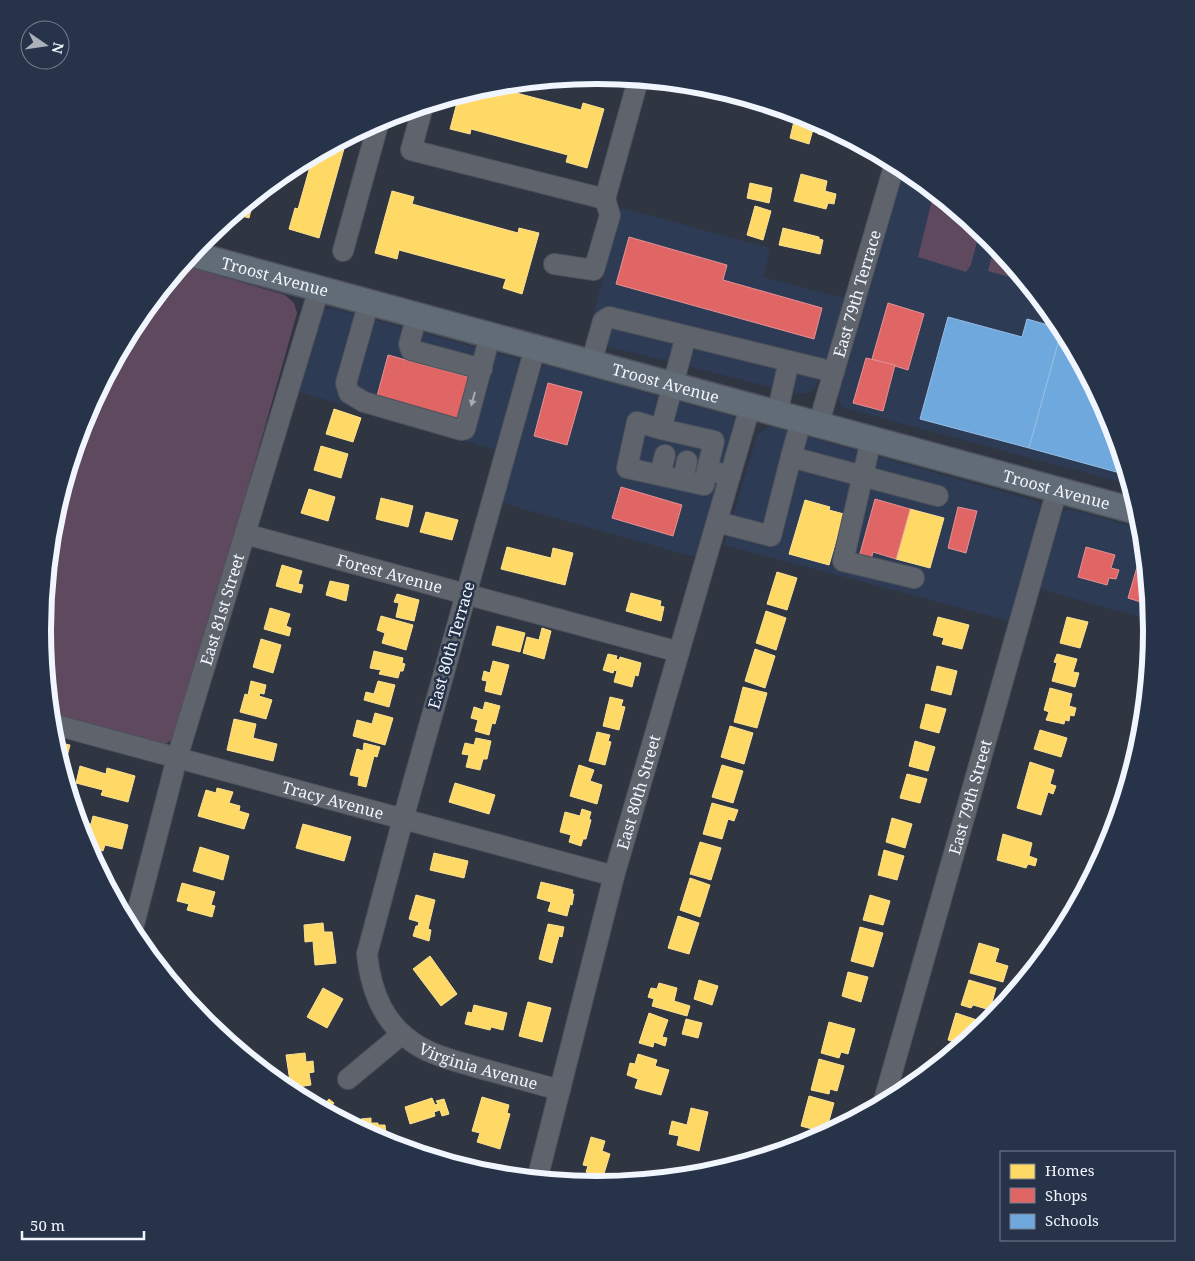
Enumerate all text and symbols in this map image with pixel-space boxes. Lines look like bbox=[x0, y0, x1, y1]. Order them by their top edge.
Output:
north arrow bbox=[20, 20, 70, 70]
text: N bbox=[48, 41, 69, 56]
street label: East 79th Terrace bbox=[828, 227, 886, 360]
street label: Troost Avenue bbox=[219, 252, 331, 302]
street label: Troost Avenue bbox=[610, 358, 722, 408]
one-way arrow bbox=[469, 392, 477, 407]
street label: Troost Avenue bbox=[1000, 464, 1112, 515]
street label: Forest Avenue bbox=[335, 549, 445, 598]
street label: East 81st Street bbox=[195, 551, 249, 668]
street label: East 80th Terrace bbox=[422, 579, 480, 711]
street label: East 80th Street bbox=[611, 732, 666, 852]
street label: East 79th Street bbox=[943, 737, 997, 857]
street label: Tracy Avenue bbox=[280, 776, 386, 824]
street label: Virginia Avenue bbox=[415, 1037, 540, 1095]
legend bbox=[1000, 1151, 1175, 1241]
text: Homes bbox=[1045, 1160, 1095, 1180]
text: Shops bbox=[1045, 1185, 1088, 1205]
scale bar bbox=[22, 1208, 145, 1240]
text: Schools bbox=[1045, 1210, 1099, 1230]
text: 50 m bbox=[30, 1215, 65, 1235]

